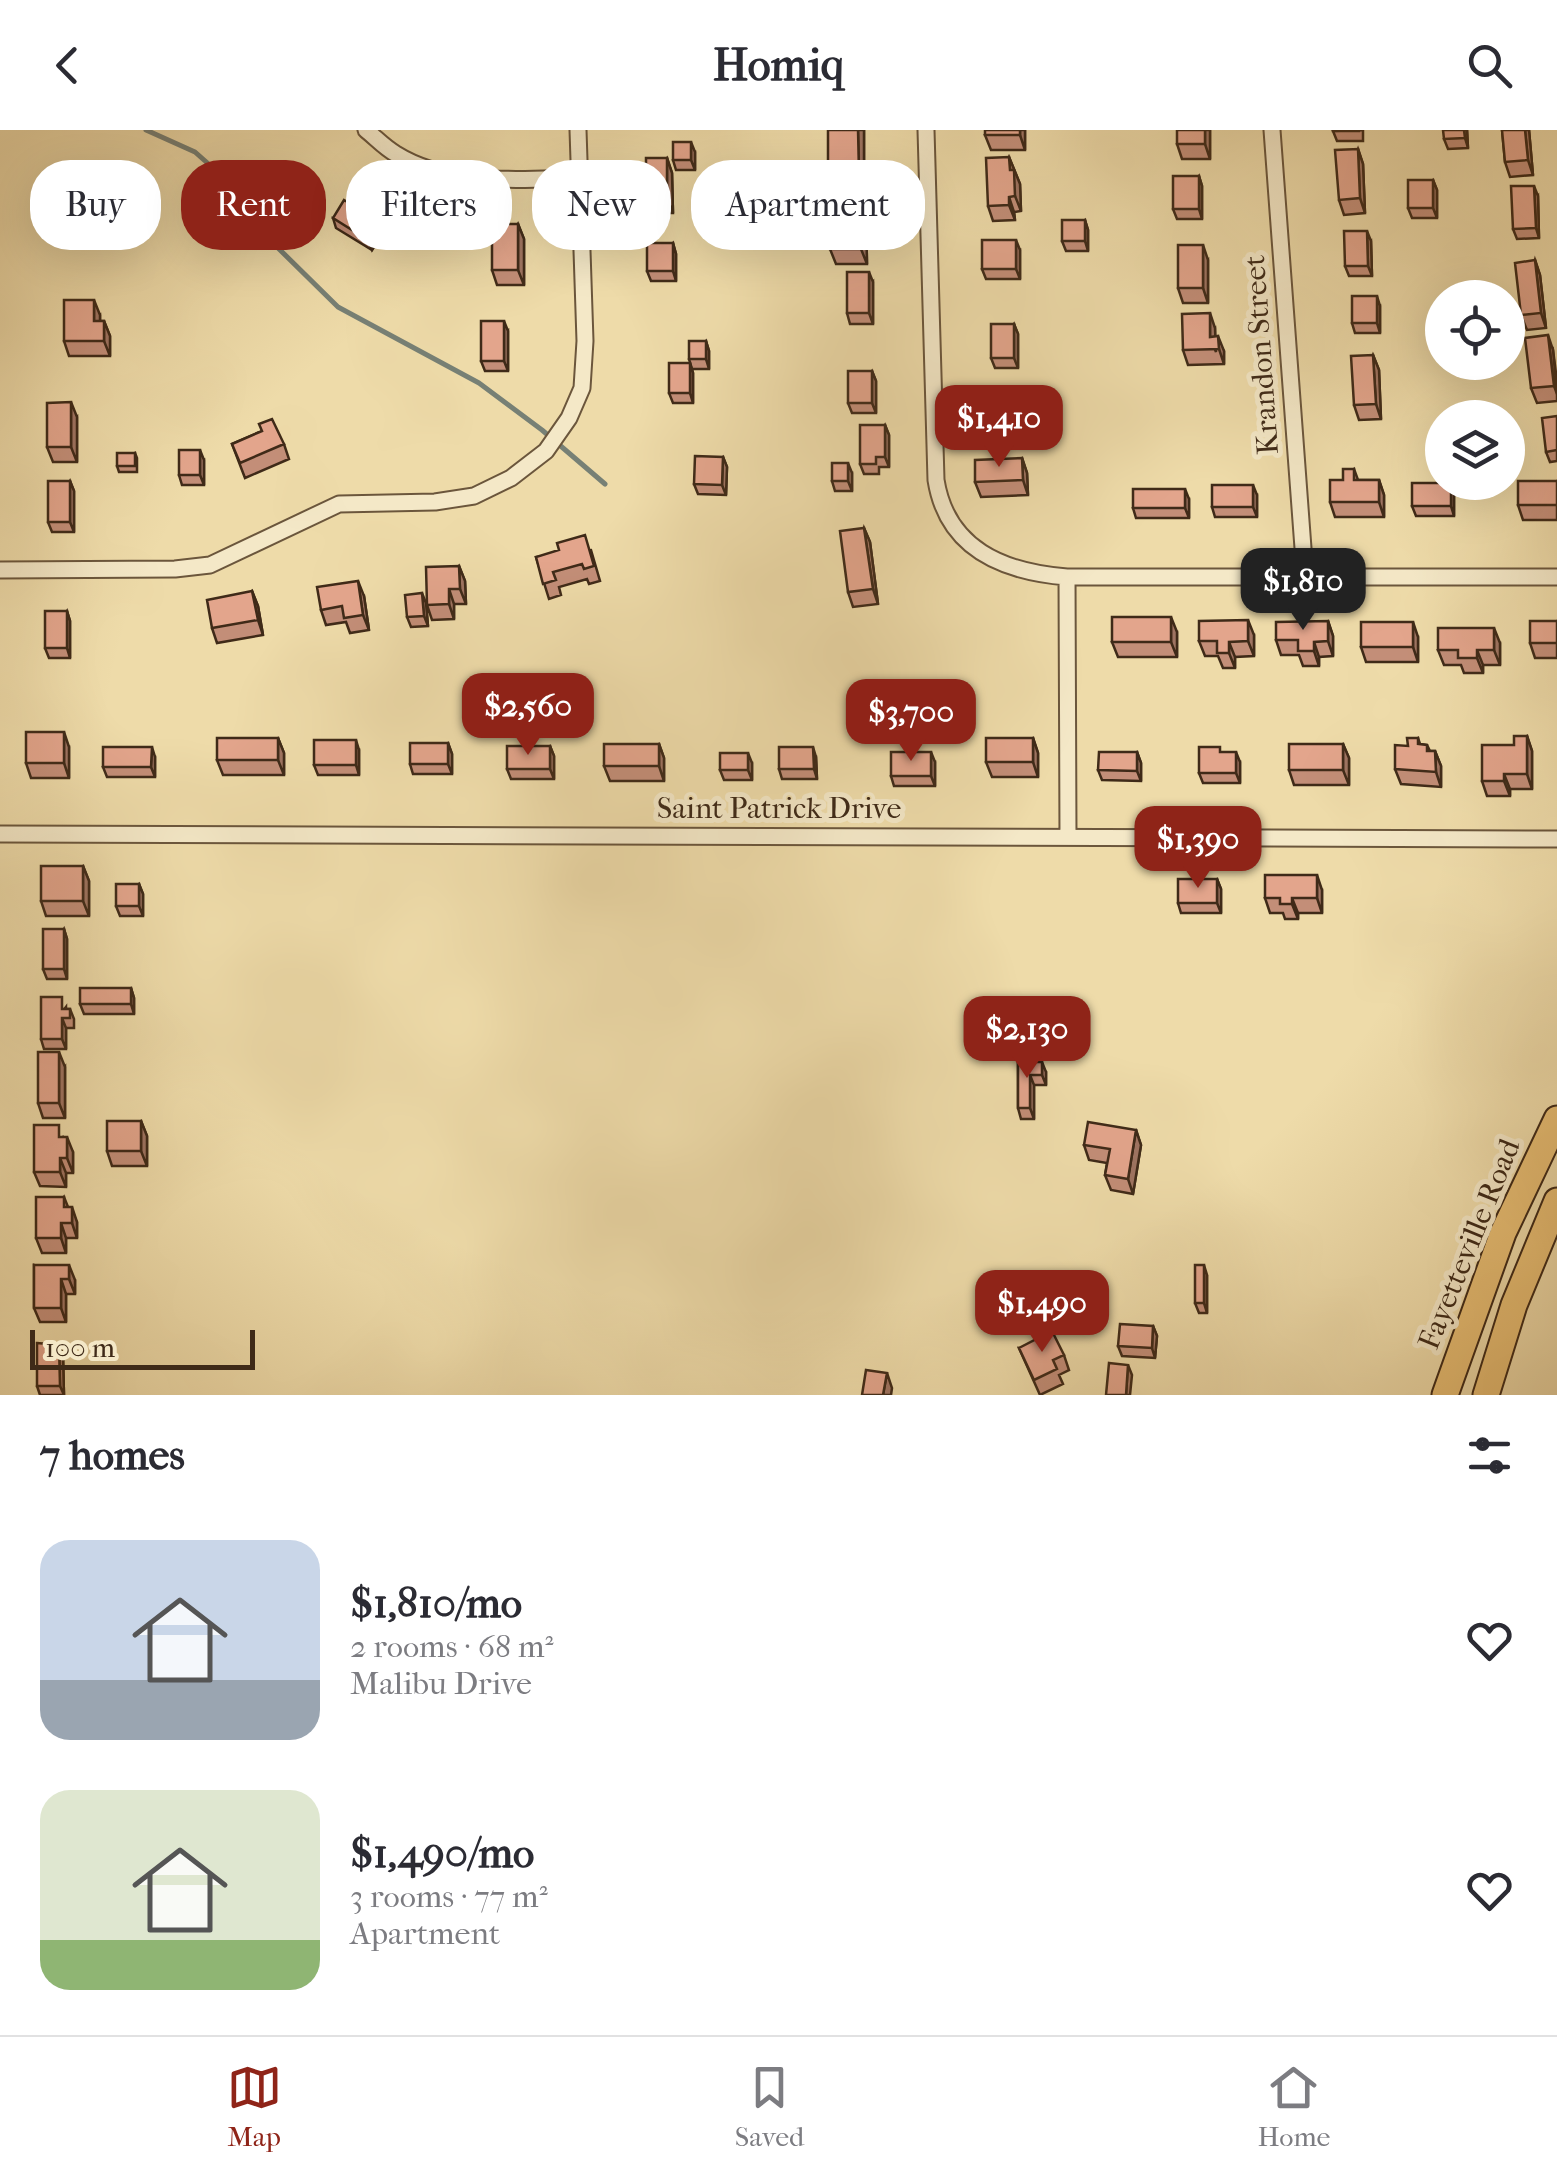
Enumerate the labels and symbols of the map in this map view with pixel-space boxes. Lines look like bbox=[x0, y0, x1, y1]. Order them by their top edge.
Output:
street label: Krandon Street bbox=[1237, 254, 1286, 456]
pin: $1,410 bbox=[918, 385, 1080, 470]
pin: $1,810 bbox=[1222, 548, 1384, 633]
pin: $2,560 bbox=[447, 673, 609, 758]
pin: $3,700 bbox=[830, 679, 992, 764]
street label: Saint Patrick Drive bbox=[657, 791, 902, 826]
pin: $1,390 bbox=[1117, 806, 1279, 891]
pin: $2,130 bbox=[946, 996, 1108, 1081]
street label: Fayetteville Road bbox=[1411, 1133, 1528, 1354]
pin: $1,490 bbox=[961, 1270, 1123, 1355]
scale bar bbox=[30, 1325, 255, 1370]

